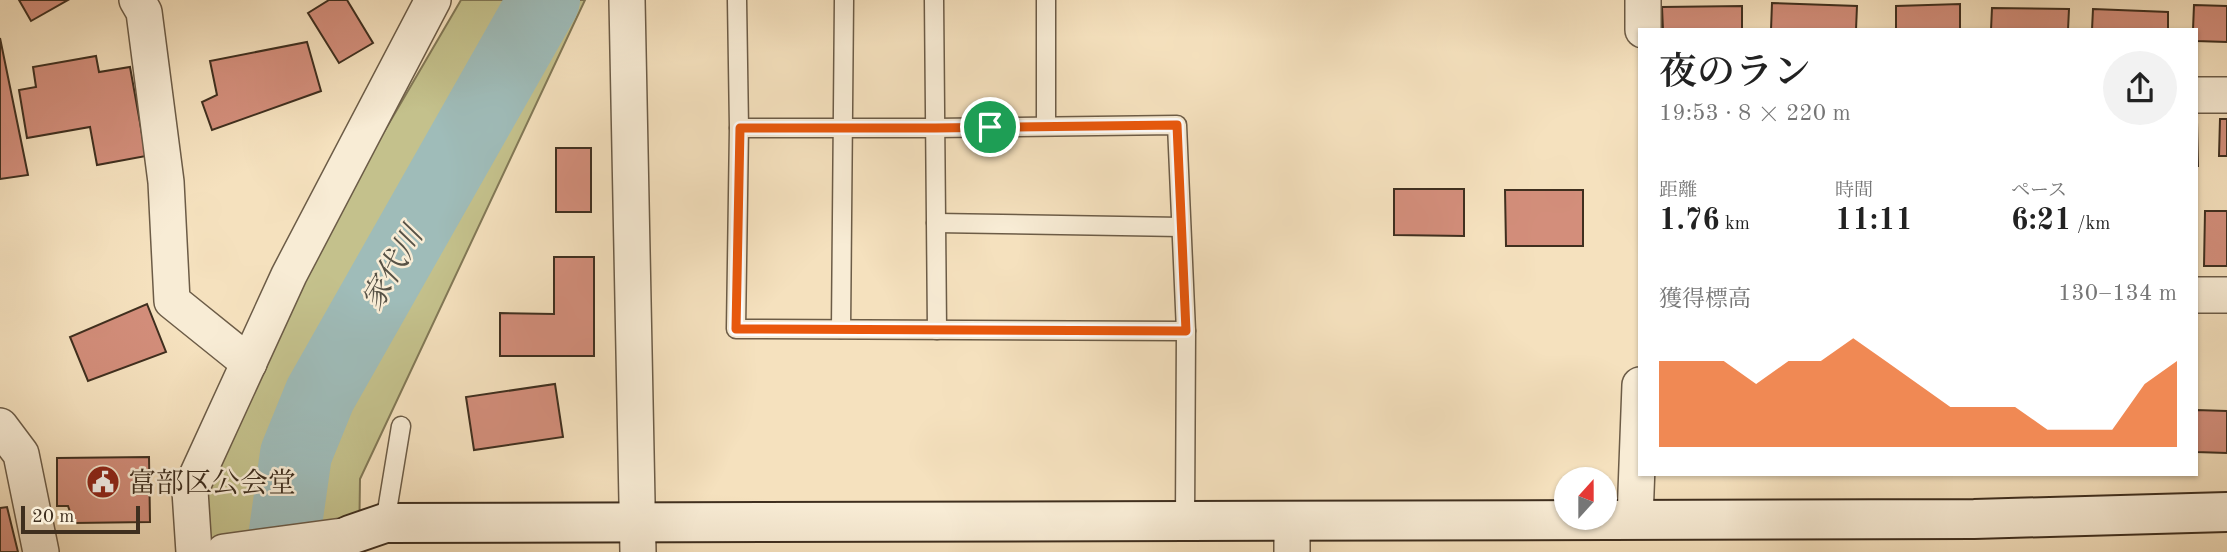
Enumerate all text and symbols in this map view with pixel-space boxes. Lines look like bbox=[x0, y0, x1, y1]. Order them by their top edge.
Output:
button: share bbox=[2103, 51, 2177, 125]
text: 夜のラン bbox=[1659, 55, 1811, 93]
pin bbox=[960, 97, 1020, 157]
text: 19:53 · 8 × 220 m bbox=[1659, 102, 1851, 125]
icon: arrive bbox=[971, 108, 1009, 146]
text: 距離 bbox=[1659, 182, 1697, 201]
text: 時間 bbox=[1835, 182, 1873, 201]
text: ペース bbox=[2011, 182, 2067, 201]
text: 1.76 bbox=[1659, 206, 1720, 236]
text: 11:11 bbox=[1835, 206, 1913, 236]
text: 6:21 bbox=[2011, 206, 2072, 236]
text: km bbox=[1720, 215, 1750, 234]
text: /km bbox=[2072, 215, 2110, 234]
water label: 家代川 bbox=[356, 218, 431, 315]
text: 130–134 m bbox=[2058, 282, 2177, 305]
text: 獲得標高 bbox=[1659, 288, 1751, 311]
public building icon: 富部区公会堂 bbox=[84, 463, 122, 501]
north arrow bbox=[1554, 467, 1617, 530]
map controls bbox=[1554, 467, 1617, 530]
place label: 富部区公会堂 bbox=[128, 468, 296, 499]
scale bar bbox=[21, 503, 140, 535]
text: 20 m bbox=[32, 508, 74, 527]

